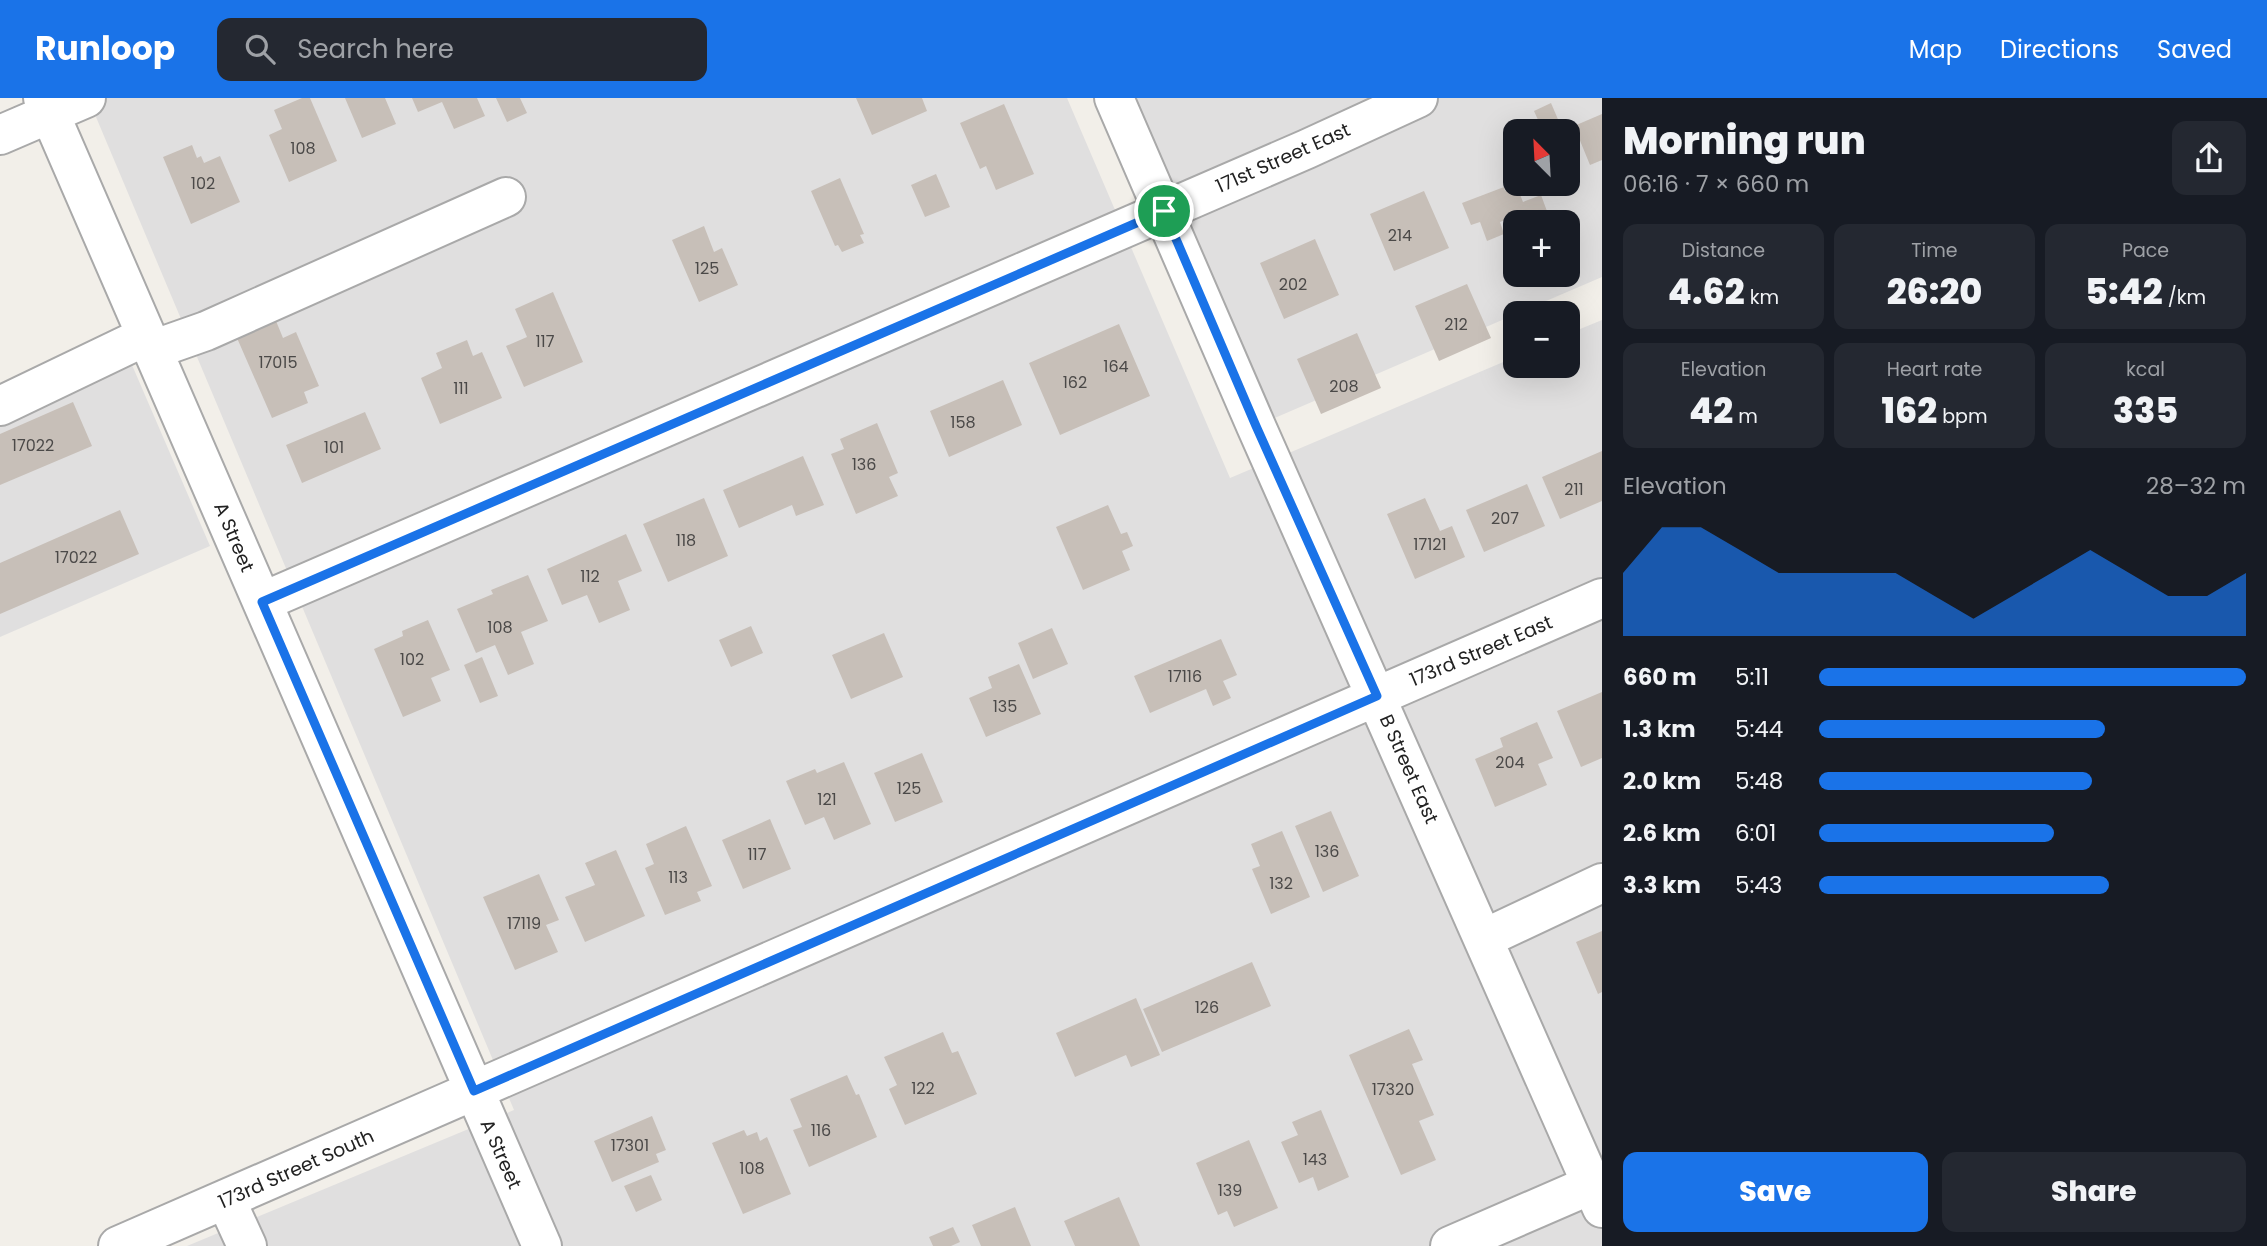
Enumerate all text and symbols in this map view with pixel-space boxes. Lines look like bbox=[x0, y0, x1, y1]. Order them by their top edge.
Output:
search box bbox=[217, 18, 707, 81]
text: Runloop bbox=[35, 25, 175, 72]
icon: search bbox=[241, 30, 279, 68]
text: Search here bbox=[297, 31, 454, 67]
text: Map bbox=[1909, 33, 1962, 66]
text: Directions bbox=[2000, 33, 2119, 66]
text: Saved bbox=[2157, 33, 2232, 66]
text: Morning run bbox=[1623, 114, 1866, 167]
street label: 171st Street East bbox=[1211, 116, 1355, 200]
north arrow bbox=[1503, 119, 1580, 196]
map controls bbox=[1503, 119, 1580, 378]
button: share bbox=[2172, 121, 2246, 195]
house number: 108 bbox=[290, 137, 316, 160]
text: 06:16 · 7 × 660 m bbox=[1623, 168, 1809, 200]
house number: 102 bbox=[191, 172, 215, 195]
pin bbox=[1134, 181, 1194, 241]
icon: arrive bbox=[1145, 192, 1183, 230]
button: + bbox=[1503, 210, 1580, 287]
house number: 214 bbox=[1388, 224, 1412, 247]
text: Distance bbox=[1682, 237, 1765, 264]
text: Time bbox=[1911, 237, 1958, 264]
text: Pace bbox=[2122, 237, 2169, 264]
house number: 125 bbox=[695, 257, 719, 280]
text: 4.62 bbox=[1668, 267, 1745, 316]
text: 26:20 bbox=[1887, 267, 1982, 316]
text: 5:42 bbox=[2085, 267, 2163, 316]
house number: 202 bbox=[1279, 273, 1307, 296]
text: km bbox=[1745, 284, 1779, 311]
text: /km bbox=[2163, 284, 2206, 311]
button: − bbox=[1503, 301, 1580, 378]
house number: 212 bbox=[1444, 313, 1468, 336]
house number: 117 bbox=[536, 330, 555, 353]
house number: 17015 bbox=[258, 351, 298, 374]
house number: 164 bbox=[1103, 355, 1129, 378]
text: Elevation bbox=[1681, 356, 1766, 383]
text: Heart rate bbox=[1887, 356, 1982, 383]
text: kcal bbox=[2126, 356, 2165, 383]
house number: 162 bbox=[1063, 371, 1087, 394]
house number: 208 bbox=[1329, 375, 1359, 398]
house number: 111 bbox=[453, 377, 469, 400]
text: 42 bbox=[1689, 386, 1733, 435]
text: 162 bbox=[1881, 386, 1937, 435]
text: 335 bbox=[2113, 386, 2178, 435]
text: m bbox=[1733, 403, 1758, 430]
text: bpm bbox=[1937, 403, 1988, 430]
house number: 158 bbox=[950, 411, 976, 434]
house number: 17022 bbox=[12, 434, 54, 457]
house number: 101 bbox=[324, 436, 344, 459]
house number: 136 bbox=[852, 453, 876, 476]
text: Elevation bbox=[1623, 470, 1727, 502]
text: 28–32 m bbox=[2146, 470, 2246, 502]
house number: 211 bbox=[1564, 478, 1584, 501]
street label: A Street bbox=[207, 498, 261, 576]
house number: 207 bbox=[1491, 507, 1519, 530]
house number: 118 bbox=[676, 529, 696, 552]
house number: 17121 bbox=[1413, 533, 1447, 556]
house number: 17022 bbox=[55, 546, 97, 569]
house number: 112 bbox=[580, 565, 600, 588]
street label: 173rd Street East bbox=[1405, 609, 1557, 693]
house number: 108 bbox=[487, 616, 513, 639]
house number: 102 bbox=[400, 648, 424, 671]
text: 660 m bbox=[1623, 661, 1697, 693]
text: 5:11 bbox=[1735, 661, 1769, 693]
house number: 17116 bbox=[1168, 665, 1202, 688]
house number: 135 bbox=[993, 695, 1017, 718]
street label: B Street East bbox=[1373, 710, 1445, 828]
text: 1.3 km bbox=[1623, 713, 1696, 745]
text: 5:44 bbox=[1735, 713, 1783, 745]
house number: 204 bbox=[1495, 751, 1525, 774]
text: 2.0 km bbox=[1623, 765, 1701, 797]
text: 5:48 bbox=[1735, 765, 1783, 797]
house number: 125 bbox=[897, 777, 921, 800]
house number: 121 bbox=[817, 788, 837, 811]
text: 2.6 km bbox=[1623, 817, 1701, 849]
text: 6:01 bbox=[1735, 817, 1776, 849]
house number: 136 bbox=[1315, 840, 1339, 863]
house number: 117 bbox=[748, 843, 767, 866]
house number: 113 bbox=[668, 866, 688, 889]
text: 3.3 km bbox=[1623, 869, 1701, 901]
text: 5:43 bbox=[1735, 869, 1782, 901]
house number: 132 bbox=[1269, 872, 1293, 895]
house number: 17119 bbox=[507, 912, 541, 935]
house number: 126 bbox=[1195, 996, 1219, 1019]
house number: 122 bbox=[911, 1077, 935, 1100]
house number: 17320 bbox=[1372, 1078, 1414, 1101]
street label: A Street bbox=[474, 1115, 528, 1193]
house number: 116 bbox=[811, 1119, 831, 1142]
street label: 173rd Street South bbox=[214, 1123, 378, 1215]
house number: 17301 bbox=[611, 1134, 649, 1157]
house number: 143 bbox=[1303, 1148, 1327, 1171]
button: Save bbox=[1623, 1152, 1928, 1232]
button: Share bbox=[1942, 1152, 2246, 1232]
house number: 108 bbox=[739, 1157, 765, 1180]
house number: 139 bbox=[1218, 1179, 1242, 1202]

